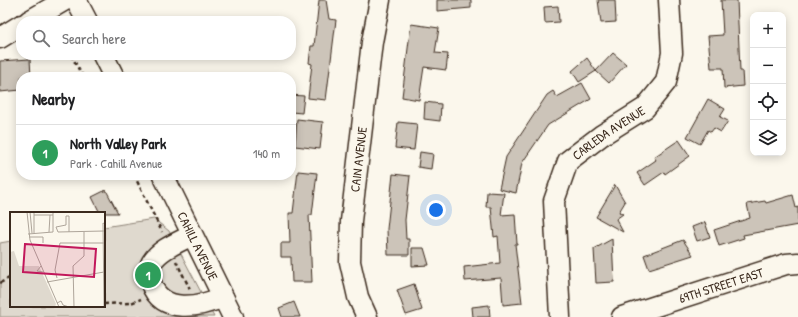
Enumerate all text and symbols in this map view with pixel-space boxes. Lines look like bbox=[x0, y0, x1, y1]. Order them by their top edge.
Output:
map controls bbox=[750, 12, 786, 156]
button: + bbox=[750, 12, 786, 48]
search box bbox=[16, 16, 296, 60]
icon: search bbox=[30, 27, 52, 49]
text: Search here bbox=[62, 28, 126, 49]
button: − bbox=[750, 48, 786, 84]
button: locate bbox=[750, 84, 786, 120]
text: Nearby bbox=[32, 87, 75, 110]
street label: CARLEDA AVENUE bbox=[568, 101, 649, 164]
button: layers bbox=[750, 120, 786, 156]
street label: CAIN AVENUE bbox=[345, 125, 371, 193]
text: North Valley Park bbox=[70, 133, 166, 154]
text: 1 bbox=[43, 144, 47, 162]
text: 140 m bbox=[253, 144, 280, 162]
text: Park · Cahill Avenue bbox=[70, 154, 162, 172]
your location bbox=[426, 200, 446, 220]
street label: CAHILL AVENUE bbox=[173, 208, 223, 284]
inset map bbox=[10, 212, 105, 307]
pin: 1 bbox=[135, 260, 161, 290]
street label: 69TH STREET EAST bbox=[676, 263, 766, 307]

